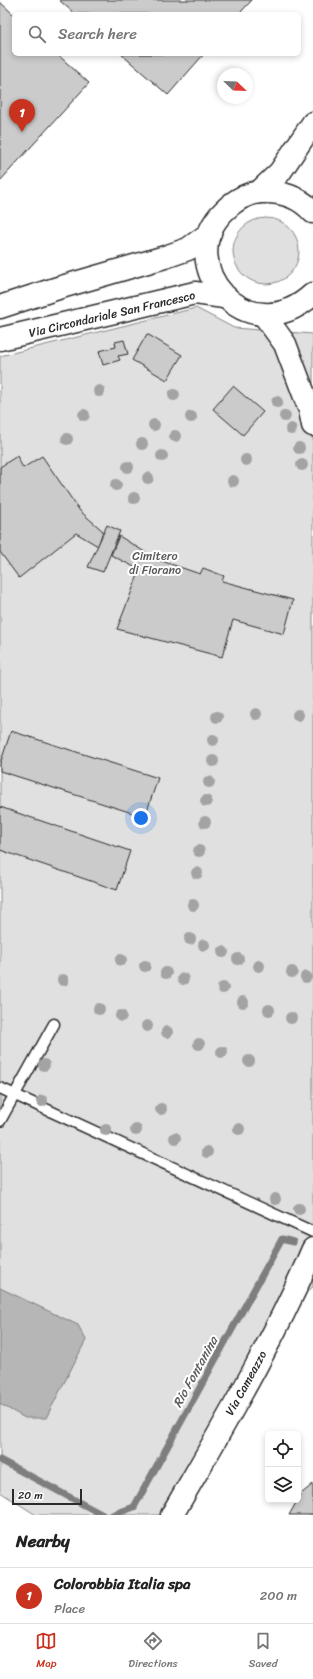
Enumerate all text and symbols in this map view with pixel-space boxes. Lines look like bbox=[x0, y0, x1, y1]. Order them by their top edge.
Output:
search box bbox=[12, 12, 301, 56]
text: Search here bbox=[58, 21, 137, 47]
icon: search bbox=[26, 23, 48, 45]
north arrow bbox=[217, 68, 253, 104]
pin: 1 bbox=[9, 99, 35, 132]
street label: Via Circondariale San Francesco bbox=[27, 284, 197, 344]
park label: Cimitero di Fiorano bbox=[129, 545, 181, 581]
your location bbox=[131, 808, 151, 828]
water label: Rio Fontanina bbox=[166, 1331, 225, 1412]
street label: Via Cameazzo bbox=[219, 1346, 273, 1420]
map controls bbox=[265, 1431, 301, 1503]
button: locate bbox=[265, 1431, 301, 1467]
button: layers bbox=[265, 1467, 301, 1503]
text: 20 m bbox=[18, 1486, 43, 1505]
scale bar bbox=[12, 1487, 82, 1506]
text: Nearby bbox=[16, 1526, 70, 1556]
text: Colorobbia Italia spa bbox=[54, 1571, 191, 1597]
text: 1 bbox=[26, 1584, 32, 1607]
text: 200 m bbox=[260, 1584, 297, 1607]
text: Place bbox=[54, 1597, 85, 1620]
tab: Map bbox=[35, 1630, 57, 1673]
tab: Directions bbox=[128, 1630, 178, 1673]
tab: Saved bbox=[249, 1630, 278, 1673]

